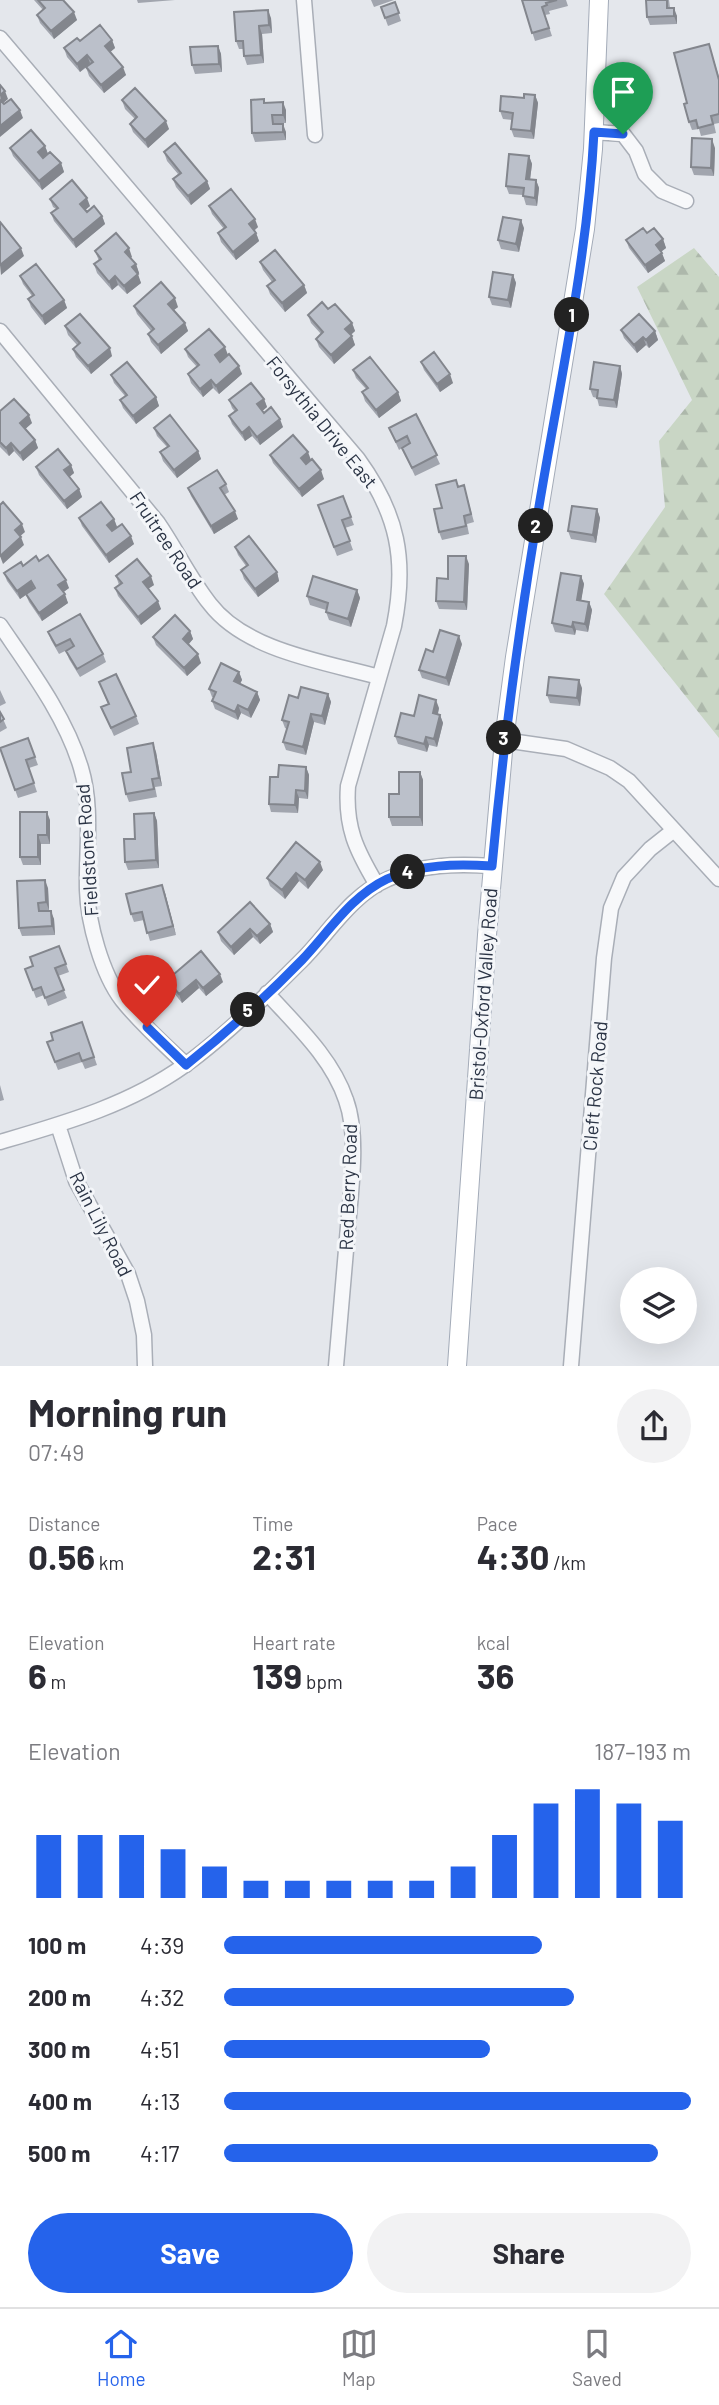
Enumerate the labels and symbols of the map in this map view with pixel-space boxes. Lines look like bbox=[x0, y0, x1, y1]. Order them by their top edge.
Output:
pin bbox=[593, 62, 653, 134]
pin: 1 bbox=[554, 298, 590, 332]
street label: Forsythia Drive East bbox=[262, 351, 383, 492]
street label: Fruitree Road bbox=[125, 487, 207, 593]
pin: 2 bbox=[518, 508, 554, 544]
pin: 3 bbox=[486, 720, 522, 756]
street label: Fieldstone Road bbox=[70, 783, 103, 917]
pin: 4 bbox=[390, 854, 426, 890]
street label: Bristol-Oxford Valley Road bbox=[464, 887, 501, 1101]
pin bbox=[117, 955, 177, 1027]
pin: 5 bbox=[230, 992, 266, 1028]
street label: Cleft Rock Road bbox=[577, 1020, 612, 1152]
street label: Red Berry Road bbox=[334, 1123, 361, 1251]
street label: Rain Lily Road bbox=[65, 1167, 138, 1280]

